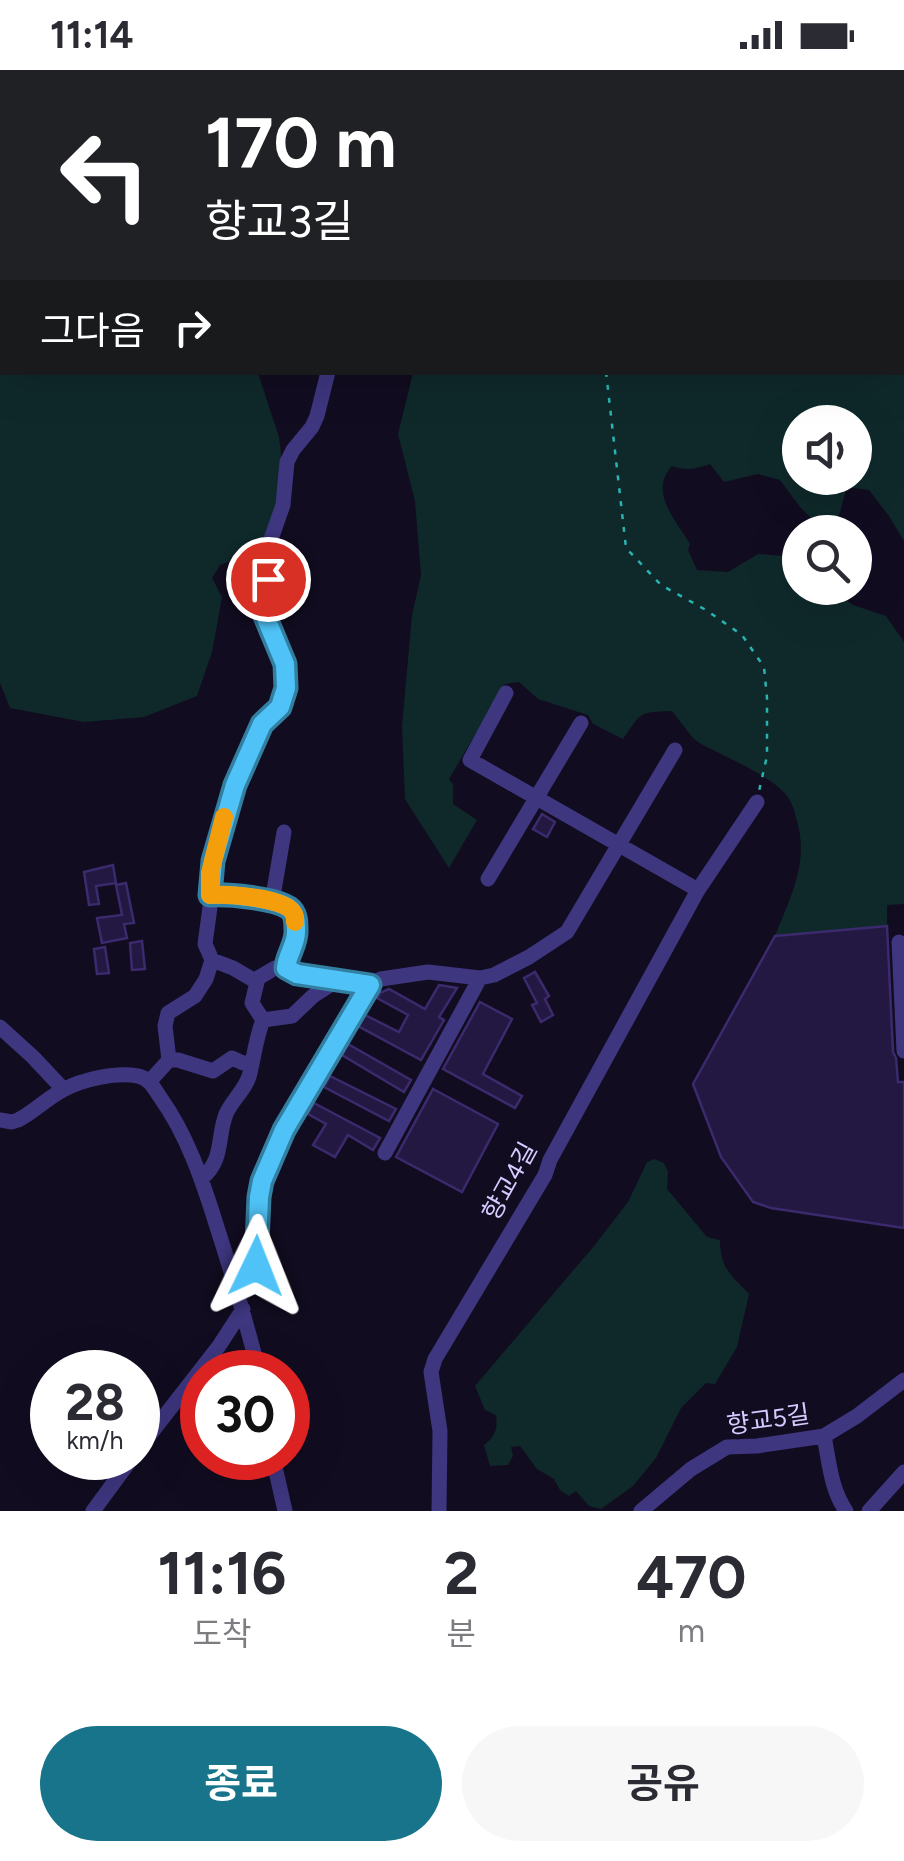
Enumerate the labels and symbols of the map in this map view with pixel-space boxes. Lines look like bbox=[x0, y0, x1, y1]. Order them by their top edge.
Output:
pin bbox=[226, 537, 311, 622]
street label: 향교4길 bbox=[475, 1137, 543, 1225]
position arrow bbox=[204, 1214, 308, 1318]
speed limit sign: 30 bbox=[180, 1350, 310, 1480]
street label: 향교5길 bbox=[725, 1398, 811, 1440]

